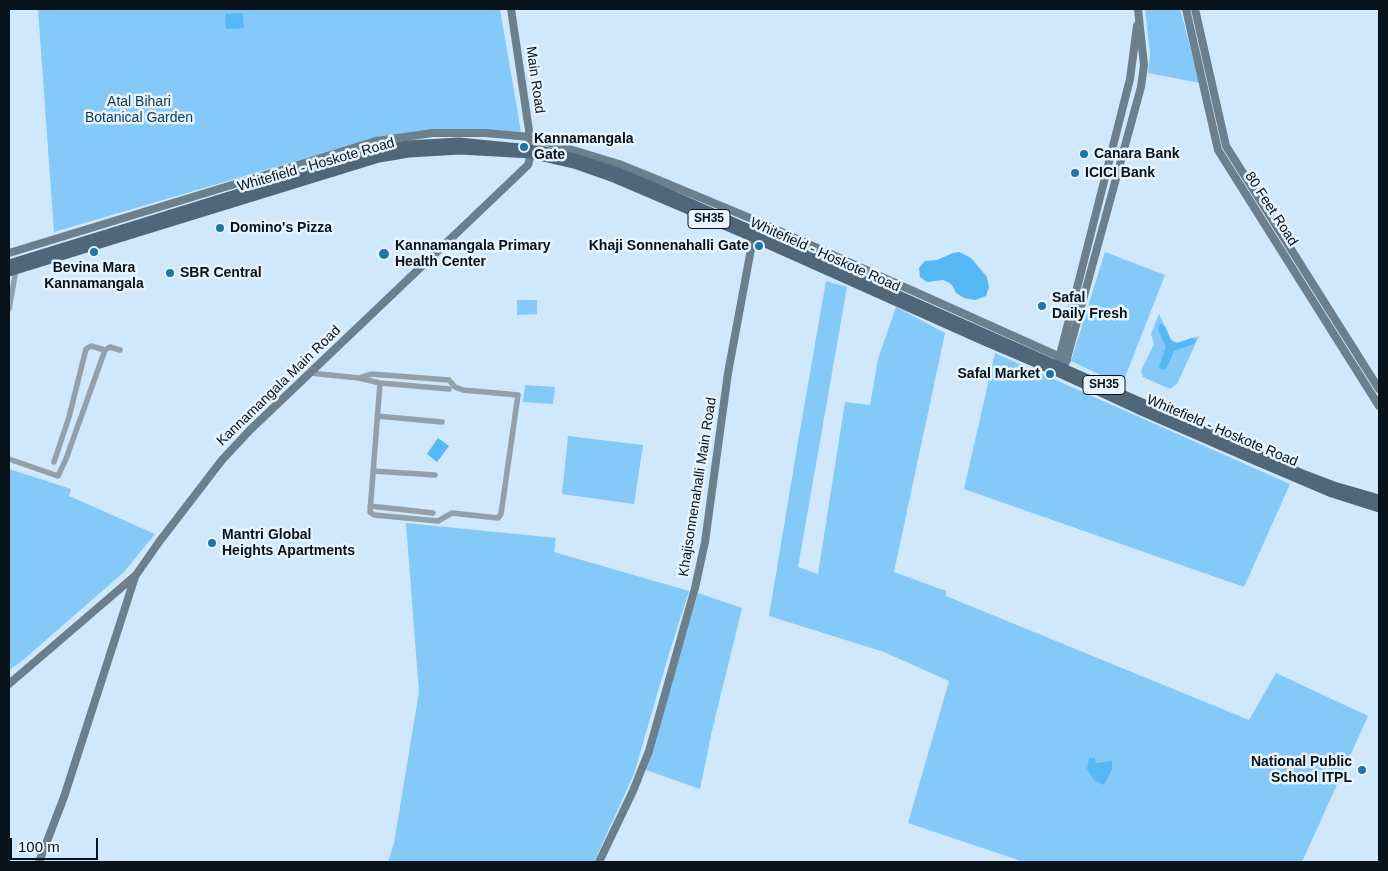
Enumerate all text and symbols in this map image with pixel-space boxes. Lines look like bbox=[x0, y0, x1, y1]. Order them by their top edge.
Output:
street label: Main Road bbox=[522, 45, 548, 115]
park label: Atal Bihari Botanical Garden bbox=[85, 94, 193, 126]
place label: Kannamangala Gate bbox=[534, 131, 634, 164]
street label: Whitefield - Hoskote Road bbox=[236, 135, 396, 195]
marker: Kannamangala Gate bbox=[518, 141, 530, 153]
place label: Canara Bank bbox=[1094, 146, 1180, 162]
marker: Canara Bank bbox=[1078, 148, 1090, 160]
place label: ICICI Bank bbox=[1085, 165, 1155, 181]
marker: ICICI Bank bbox=[1069, 167, 1081, 179]
street label: 80 Feet Road bbox=[1241, 169, 1301, 249]
road number: SH35 bbox=[688, 210, 730, 228]
street label: Whitefield - Hoskote Road bbox=[747, 214, 903, 296]
place label: Domino's Pizza bbox=[230, 220, 332, 236]
marker: Domino's Pizza bbox=[214, 222, 226, 234]
place label: Kannamangala Primary Health Center bbox=[395, 238, 551, 270]
place label: Khaji Sonnenahalli Gate bbox=[589, 238, 749, 254]
marker: Khaji Sonnenahalli Gate bbox=[753, 240, 765, 252]
marker: Bevina Mara Kannamangala bbox=[88, 246, 100, 258]
marker: Kannamangala Primary Health Center bbox=[377, 247, 391, 261]
place label: Bevina Mara Kannamangala bbox=[44, 260, 144, 292]
place label: SBR Central bbox=[180, 265, 262, 281]
marker: SBR Central bbox=[164, 267, 176, 279]
place label: Safal Daily Fresh bbox=[1052, 290, 1127, 322]
marker: Safal Daily Fresh bbox=[1036, 300, 1048, 312]
street label: Kannamangala Main Road bbox=[214, 322, 344, 450]
place label: Safal Market bbox=[958, 366, 1040, 382]
marker: Safal Market bbox=[1044, 368, 1056, 380]
road number: SH35 bbox=[1083, 376, 1125, 394]
street label: Whitefield - Hoskote Road bbox=[1144, 391, 1300, 471]
street label: Khajisonnenahalli Main Road bbox=[676, 396, 720, 578]
place label: Mantri Global Heights Apartments bbox=[222, 527, 355, 560]
marker: Mantri Global Heights Apartments bbox=[206, 537, 218, 549]
place label: National Public School ITPL bbox=[1251, 754, 1352, 786]
marker: National Public School ITPL bbox=[1356, 764, 1368, 776]
scale bar bbox=[12, 828, 100, 860]
text: 100 m bbox=[18, 838, 60, 855]

